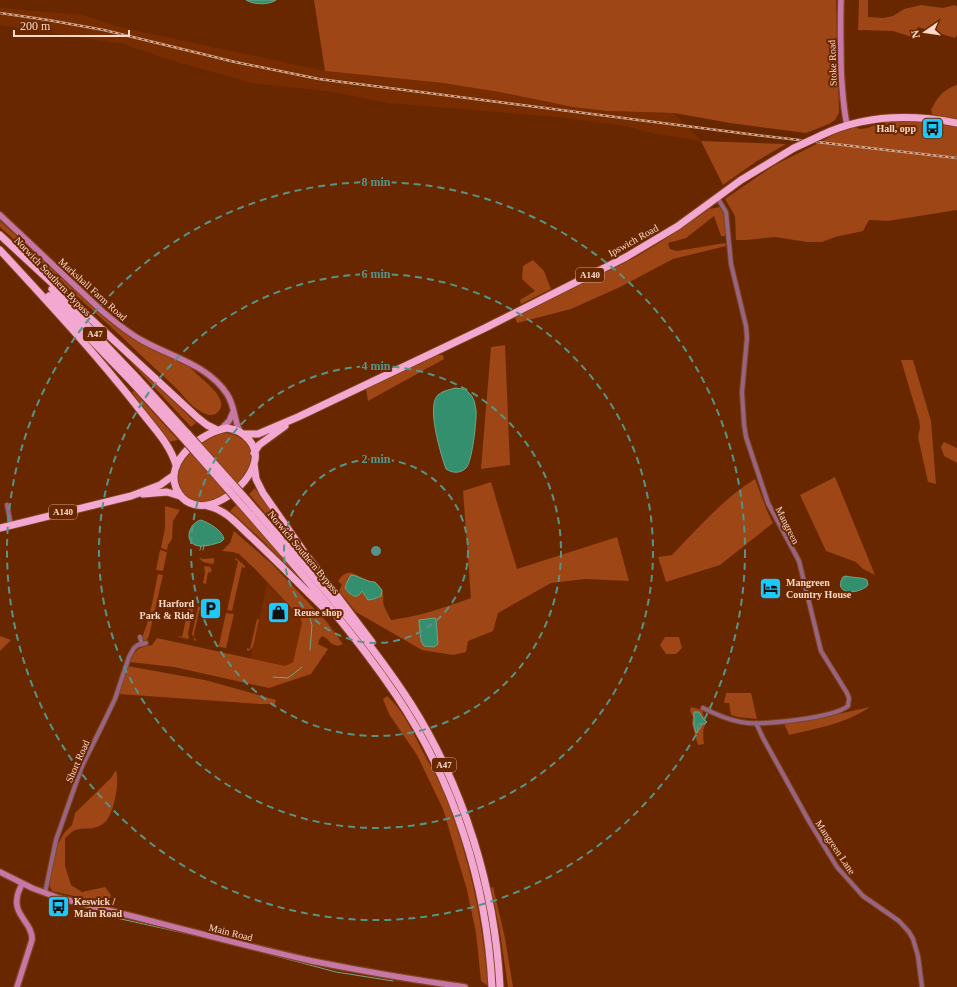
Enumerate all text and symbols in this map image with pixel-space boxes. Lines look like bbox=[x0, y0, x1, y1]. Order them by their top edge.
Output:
scale bar bbox=[14, 12, 129, 38]
north arrow bbox=[905, 12, 945, 52]
text: 200 m bbox=[20, 19, 51, 33]
text: N bbox=[909, 29, 922, 39]
street label: Stoke Road bbox=[826, 40, 839, 86]
bus stop icon: Hall, opp bbox=[919, 115, 945, 141]
place label: Hall, opp bbox=[877, 123, 916, 134]
text: 8 min bbox=[361, 175, 391, 189]
street label: Ipswich Road bbox=[606, 222, 660, 259]
street label: Norwich Southern Bypass bbox=[12, 235, 93, 318]
street label: Markshall Farm Road bbox=[56, 256, 129, 323]
text: 6 min bbox=[361, 267, 391, 281]
road number: A140 bbox=[576, 268, 604, 282]
road number: A47 bbox=[83, 327, 107, 341]
text: 4 min bbox=[361, 359, 391, 373]
text: 2 min bbox=[361, 452, 391, 466]
road number: A140 bbox=[49, 505, 77, 519]
street label: Mangreen bbox=[773, 505, 802, 546]
street label: Norwich Southern Bypass bbox=[266, 509, 342, 596]
centre of rings bbox=[369, 544, 383, 558]
hotel icon: Mangreen Country House bbox=[758, 575, 784, 601]
place label: Mangreen Country House bbox=[786, 577, 852, 600]
parking icon: Harford Park & Ride bbox=[197, 596, 223, 622]
place label: Harford Park & Ride bbox=[140, 598, 195, 621]
shop icon: Reuse shop bbox=[266, 599, 292, 625]
place label: Reuse shop bbox=[294, 607, 343, 618]
street label: Short Road bbox=[63, 738, 92, 784]
road number: A47 bbox=[432, 758, 456, 772]
street label: Mangreen Lane bbox=[813, 818, 858, 877]
bus stop icon: Keswick / Main Road bbox=[46, 894, 72, 920]
place label: Keswick / Main Road bbox=[74, 896, 123, 919]
street label: Main Road bbox=[208, 922, 254, 943]

